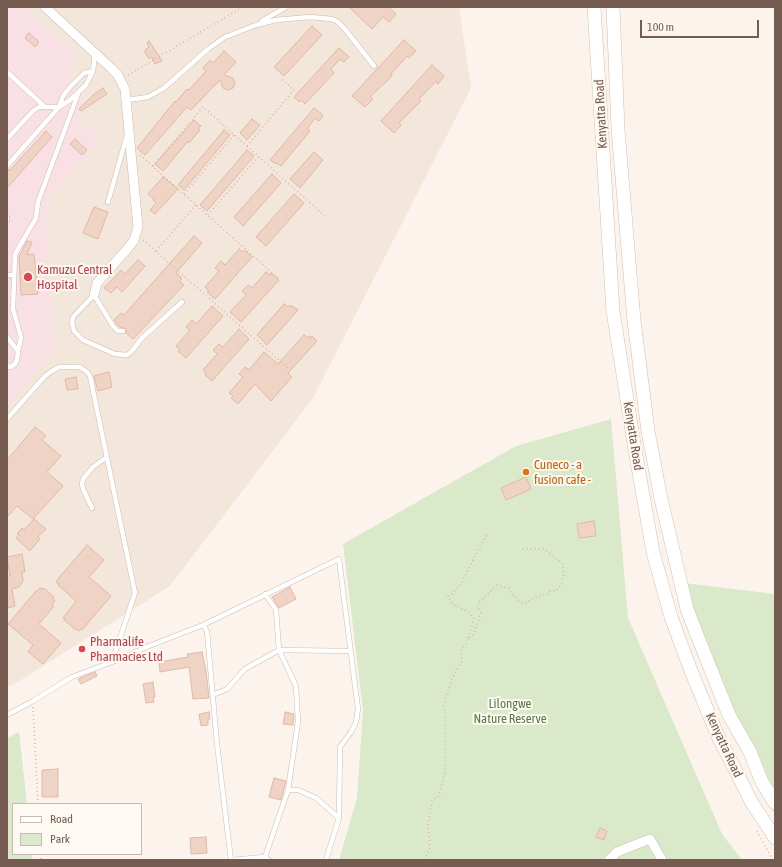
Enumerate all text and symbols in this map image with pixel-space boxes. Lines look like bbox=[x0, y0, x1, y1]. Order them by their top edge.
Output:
scale bar bbox=[642, 12, 761, 38]
text: 100 m bbox=[647, 20, 674, 34]
street label: Kenyatta Road bbox=[591, 79, 611, 149]
place label: Kamuzu Central Hospital bbox=[37, 262, 112, 293]
marker: Kamuzu Central Hospital bbox=[22, 271, 34, 283]
street label: Kenyatta Road bbox=[620, 400, 646, 472]
place label: Cuneco - a fusion cafe - bbox=[534, 457, 591, 488]
marker: Cuneco - a fusion cafe - bbox=[521, 467, 531, 477]
place label: Pharmalife Pharmacies Ltd bbox=[90, 634, 163, 665]
marker: Pharmalife Pharmacies Ltd bbox=[77, 644, 87, 654]
park label: Lilongwe Nature Reserve bbox=[473, 696, 547, 727]
street label: Kenyatta Road bbox=[702, 710, 746, 780]
legend bbox=[12, 803, 142, 855]
text: Road bbox=[50, 812, 73, 826]
text: Park bbox=[50, 832, 70, 846]

